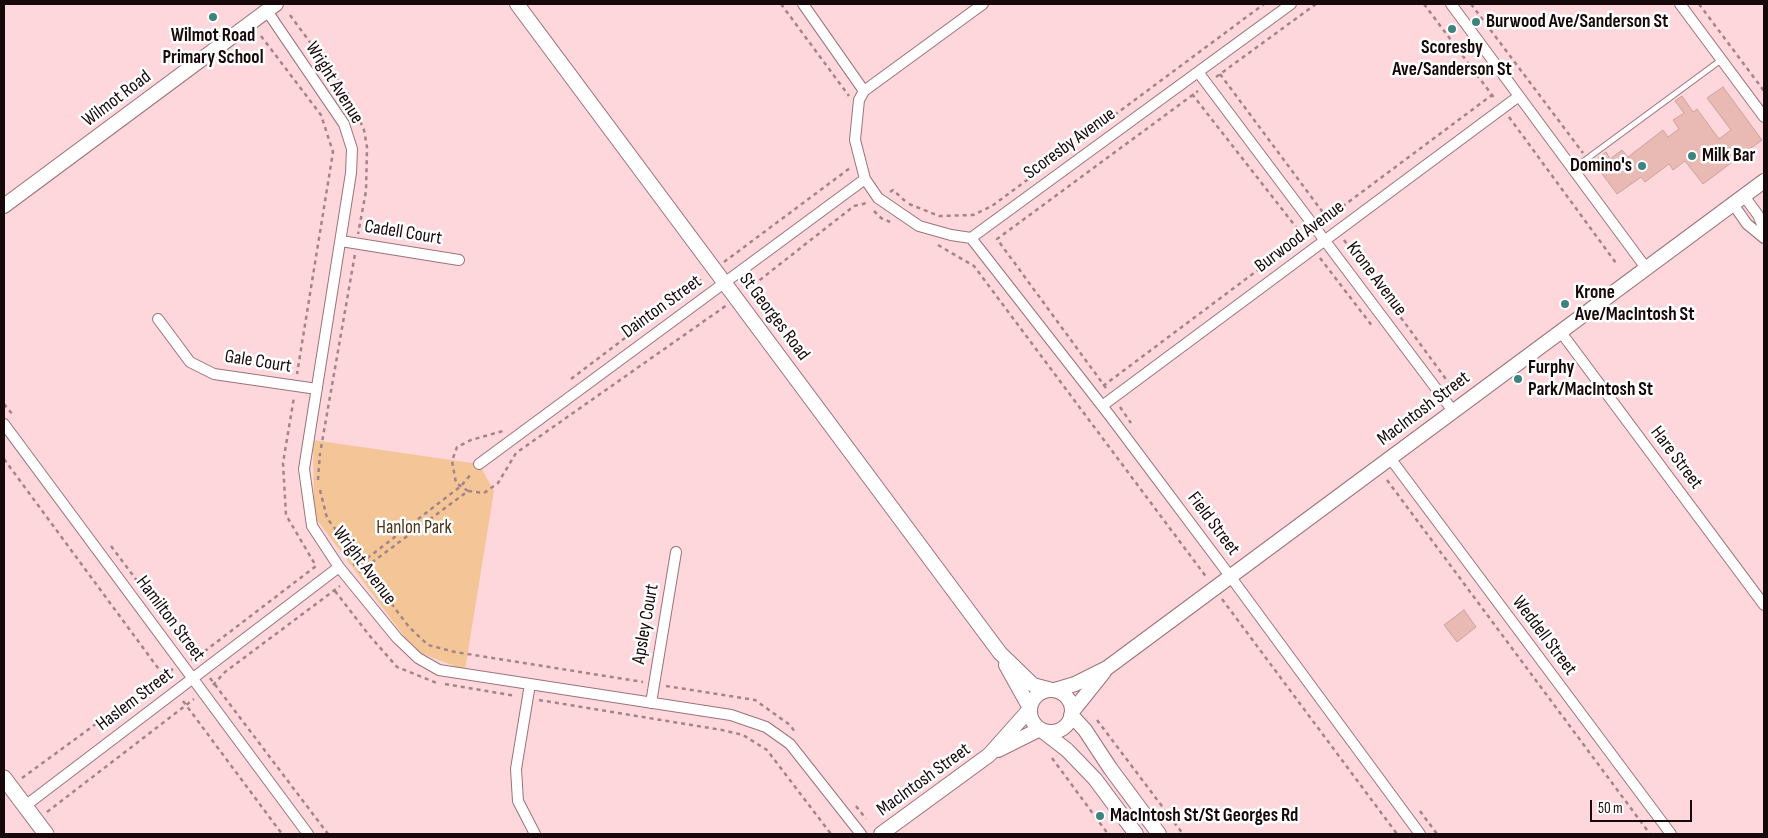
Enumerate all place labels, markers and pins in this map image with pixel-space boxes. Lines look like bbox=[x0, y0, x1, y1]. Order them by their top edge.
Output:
marker: Wilmot Road Primary School bbox=[207, 11, 219, 23]
place label: Burwood Ave/Sanderson St bbox=[1486, 11, 1668, 33]
marker: Burwood Ave/Sanderson St bbox=[1470, 16, 1482, 28]
marker: Scoresby Ave/Sanderson St bbox=[1446, 23, 1458, 35]
place label: Wilmot Road Primary School bbox=[162, 25, 264, 69]
place label: Scoresby Ave/Sanderson St bbox=[1392, 37, 1512, 81]
place label: Milk Bar bbox=[1702, 145, 1755, 167]
marker: Milk Bar bbox=[1686, 150, 1698, 162]
place label: Domino's bbox=[1570, 155, 1632, 177]
marker: Domino's bbox=[1636, 160, 1648, 172]
place label: Krone Ave/MacIntosh St bbox=[1575, 282, 1694, 326]
marker: Krone Ave/MacIntosh St bbox=[1559, 298, 1571, 310]
place label: Furphy Park/MacIntosh St bbox=[1528, 357, 1653, 401]
marker: Furphy Park/MacIntosh St bbox=[1512, 373, 1524, 385]
place label: MacIntosh St/St Georges Rd bbox=[1110, 805, 1298, 827]
marker: MacIntosh St/St Georges Rd bbox=[1094, 810, 1106, 822]

